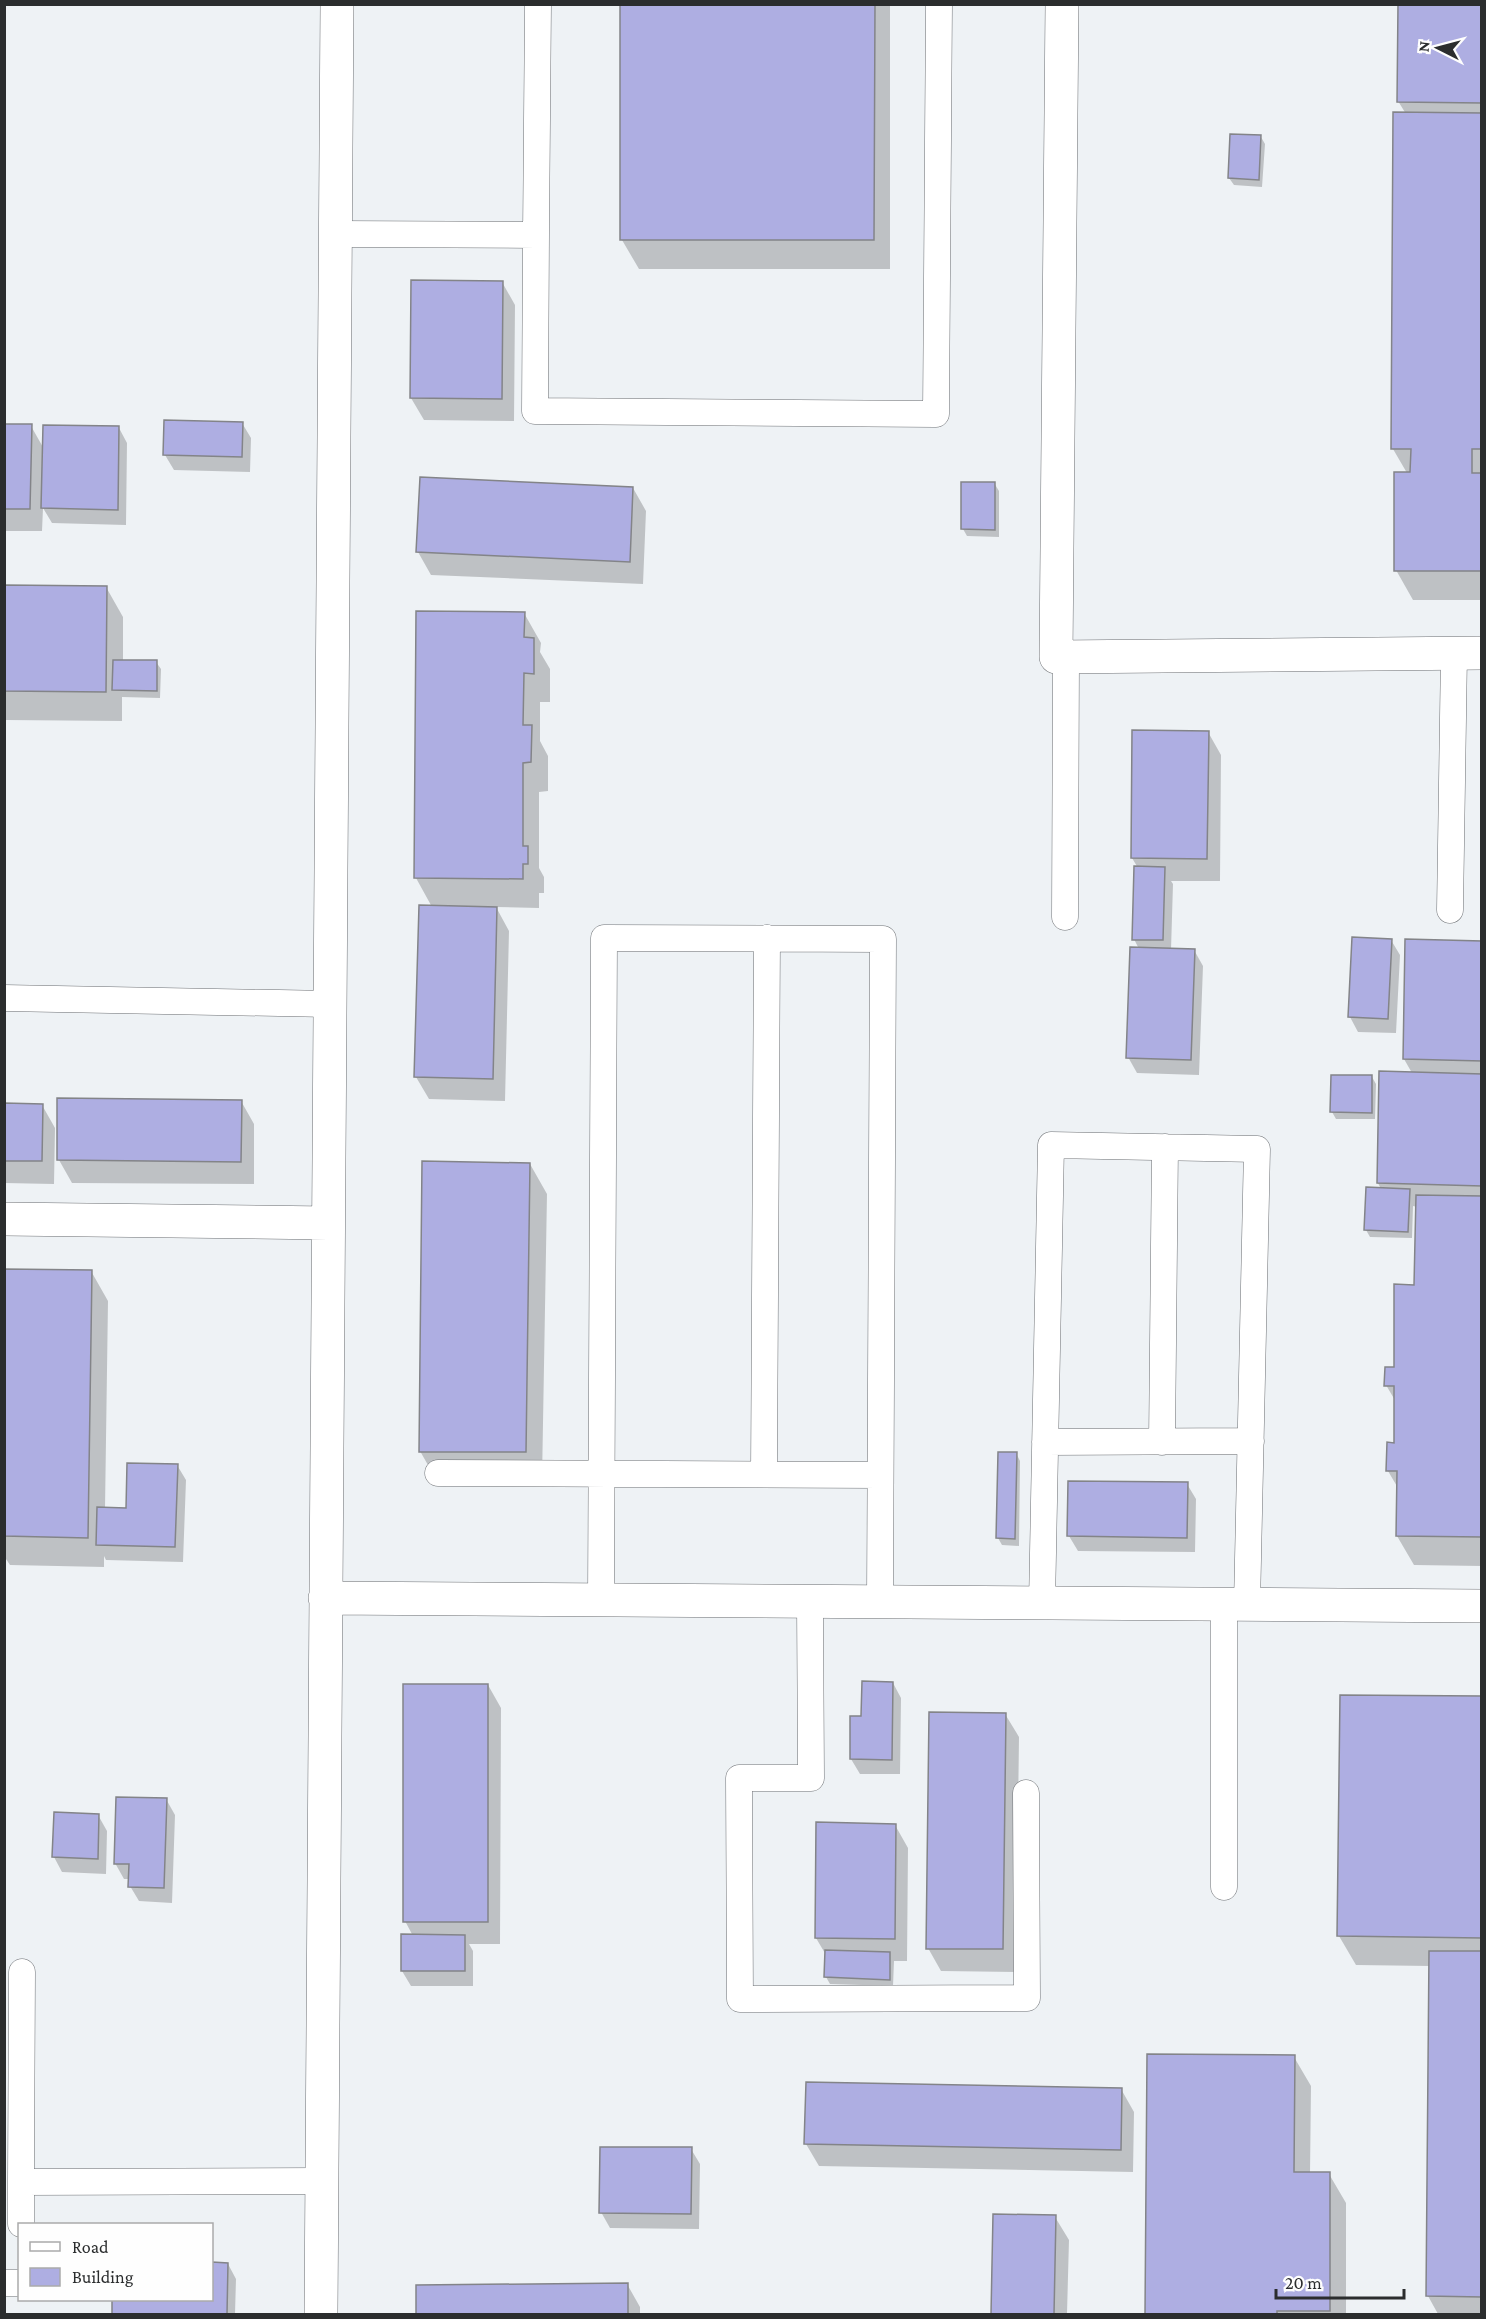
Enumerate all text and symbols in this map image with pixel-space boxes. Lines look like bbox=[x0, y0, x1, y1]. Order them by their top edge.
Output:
north arrow bbox=[1408, 18, 1468, 78]
text: N bbox=[1415, 40, 1433, 53]
legend bbox=[18, 2223, 213, 2301]
text: Road bbox=[72, 2237, 109, 2257]
scale bar bbox=[1276, 2262, 1404, 2300]
text: Building bbox=[72, 2267, 134, 2287]
text: 20 m bbox=[1285, 2273, 1322, 2293]

